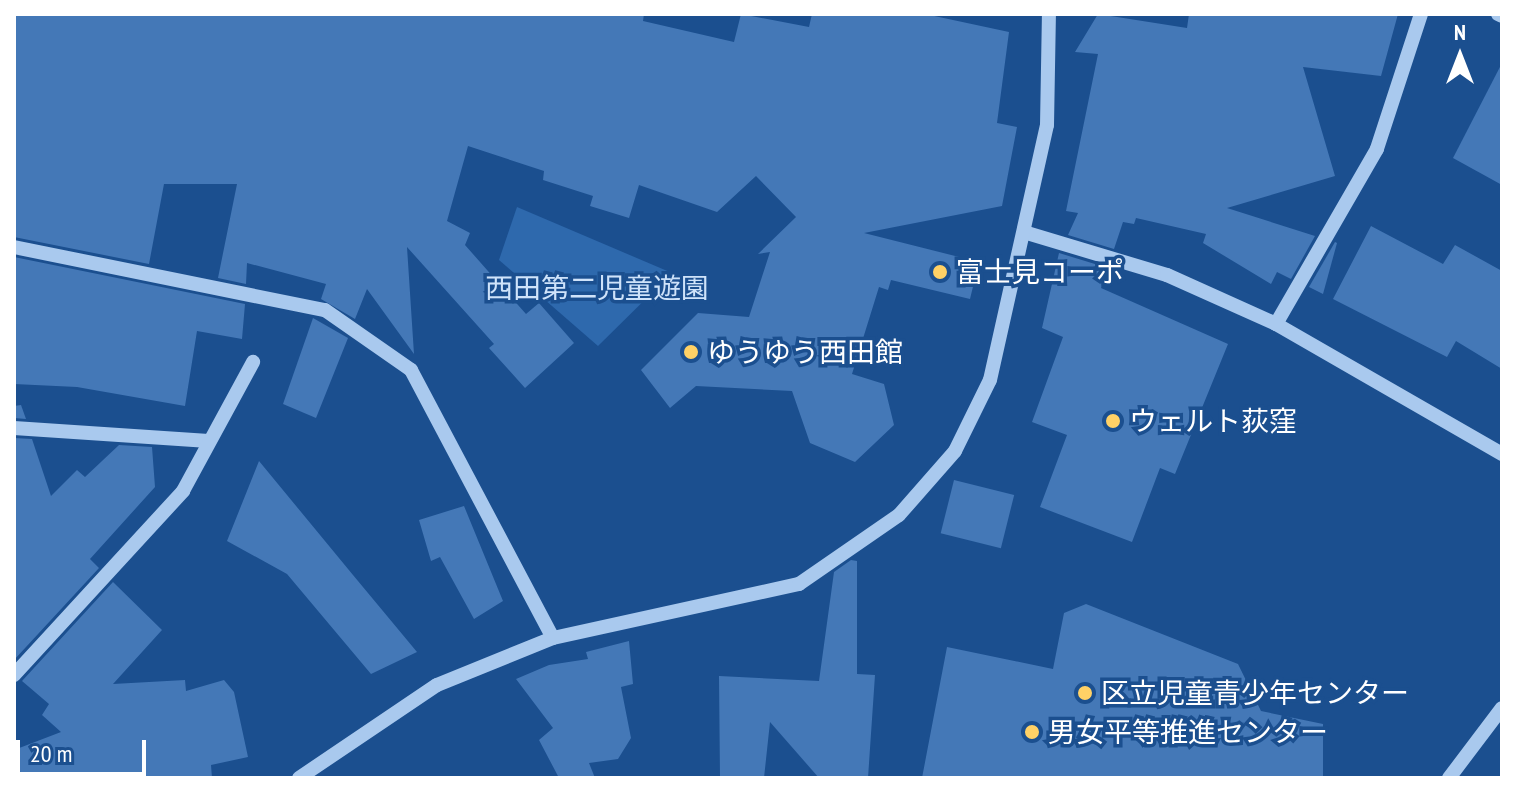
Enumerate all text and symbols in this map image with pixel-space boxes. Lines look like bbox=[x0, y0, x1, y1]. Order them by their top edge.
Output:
north arrow bbox=[1420, 16, 1500, 96]
text: N bbox=[1454, 18, 1466, 46]
place label: 富士見コーポ bbox=[956, 255, 1124, 289]
marker: 富士見コーポ bbox=[931, 263, 949, 281]
park label: 西田第二児童遊園 bbox=[485, 271, 709, 305]
place label: ゆうゆう西田館 bbox=[707, 335, 903, 369]
marker: ゆうゆう西田館 bbox=[682, 343, 700, 361]
place label: ウェルト荻窪 bbox=[1129, 404, 1297, 438]
marker: ウェルト荻窪 bbox=[1104, 412, 1122, 430]
place label: 区立児童青少年センター bbox=[1101, 676, 1409, 710]
marker: 区立児童青少年センター bbox=[1076, 684, 1094, 702]
place label: 男女平等推進センター bbox=[1048, 715, 1328, 749]
marker: 男女平等推進センター bbox=[1023, 723, 1041, 741]
scale bar bbox=[20, 724, 150, 774]
text: 20 m bbox=[30, 738, 72, 769]

